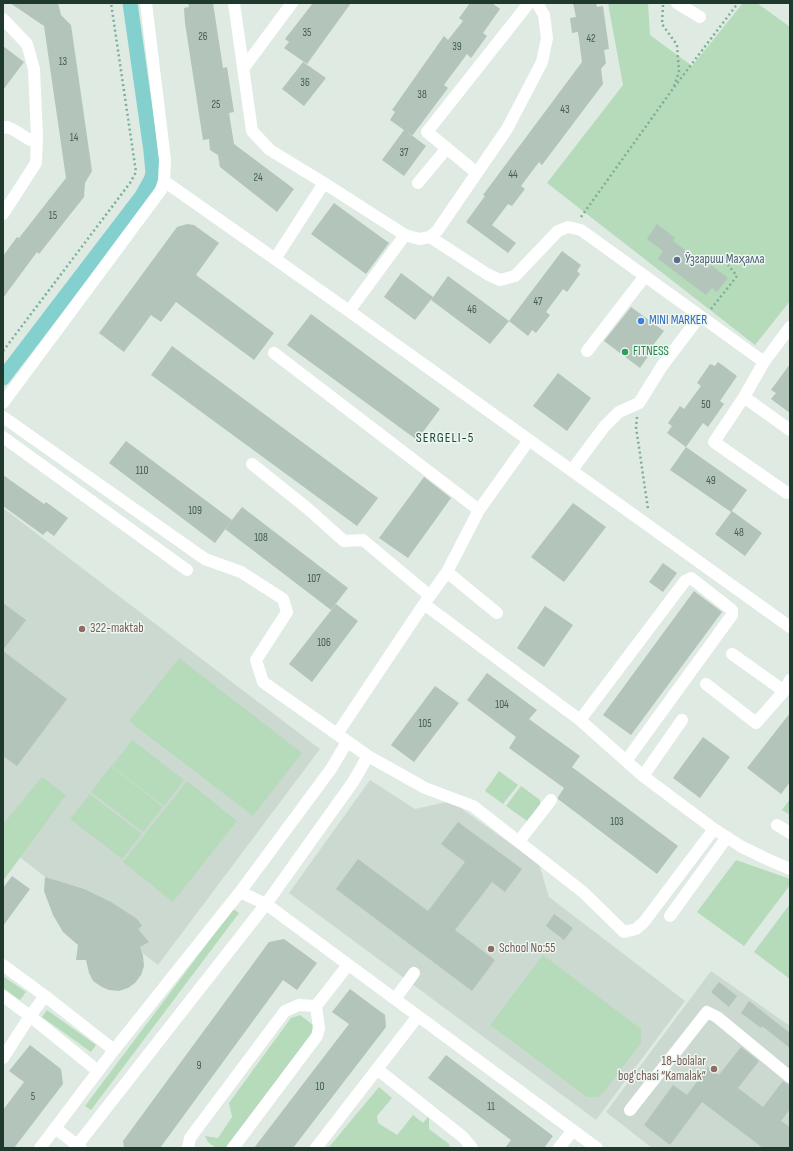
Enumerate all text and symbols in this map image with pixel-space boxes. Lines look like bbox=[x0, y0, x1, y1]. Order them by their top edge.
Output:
house number: 35 bbox=[302, 26, 312, 40]
house number: 26 bbox=[198, 30, 208, 44]
house number: 42 bbox=[586, 32, 596, 46]
house number: 39 bbox=[452, 40, 462, 54]
house number: 13 bbox=[59, 55, 67, 69]
house number: 36 bbox=[300, 76, 310, 90]
house number: 38 bbox=[417, 88, 427, 102]
house number: 25 bbox=[212, 98, 220, 112]
house number: 43 bbox=[560, 103, 570, 117]
house number: 14 bbox=[70, 131, 78, 145]
house number: 37 bbox=[399, 146, 409, 160]
house number: 44 bbox=[508, 168, 518, 182]
house number: 24 bbox=[253, 171, 263, 185]
house number: 15 bbox=[49, 209, 57, 223]
place label: Ўзгариш Маҳалла bbox=[685, 252, 764, 268]
marker: Ўзгариш Маҳалла bbox=[672, 255, 682, 265]
house number: 47 bbox=[534, 295, 542, 309]
house number: 46 bbox=[467, 303, 477, 317]
place label: MINI MARKER bbox=[649, 313, 707, 329]
marker: MINI MARKER bbox=[636, 316, 646, 326]
place label: FITNESS bbox=[633, 344, 669, 360]
marker: FITNESS bbox=[620, 347, 630, 357]
house number: 50 bbox=[701, 398, 711, 412]
district label: SERGELI-5 bbox=[416, 430, 474, 446]
house number: 110 bbox=[136, 464, 148, 478]
house number: 49 bbox=[706, 474, 716, 488]
house number: 109 bbox=[188, 504, 202, 518]
house number: 48 bbox=[734, 526, 744, 540]
house number: 108 bbox=[254, 531, 268, 545]
house number: 107 bbox=[307, 572, 321, 586]
place label: 322-maktab bbox=[90, 621, 144, 637]
marker: 322-maktab bbox=[77, 624, 87, 634]
house number: 106 bbox=[317, 636, 331, 650]
house number: 104 bbox=[495, 698, 509, 712]
house number: 105 bbox=[418, 717, 432, 731]
house number: 103 bbox=[610, 815, 624, 829]
place label: School No:55 bbox=[499, 941, 556, 957]
marker: School No:55 bbox=[486, 944, 496, 954]
place label: 18-bolalar bog'chasi “Kamalak” bbox=[618, 1054, 706, 1085]
house number: 9 bbox=[197, 1059, 201, 1073]
marker: 18-bolalar bog'chasi “Kamalak” bbox=[709, 1064, 719, 1074]
house number: 10 bbox=[316, 1080, 324, 1094]
house number: 5 bbox=[31, 1090, 35, 1104]
house number: 11 bbox=[487, 1100, 495, 1114]

